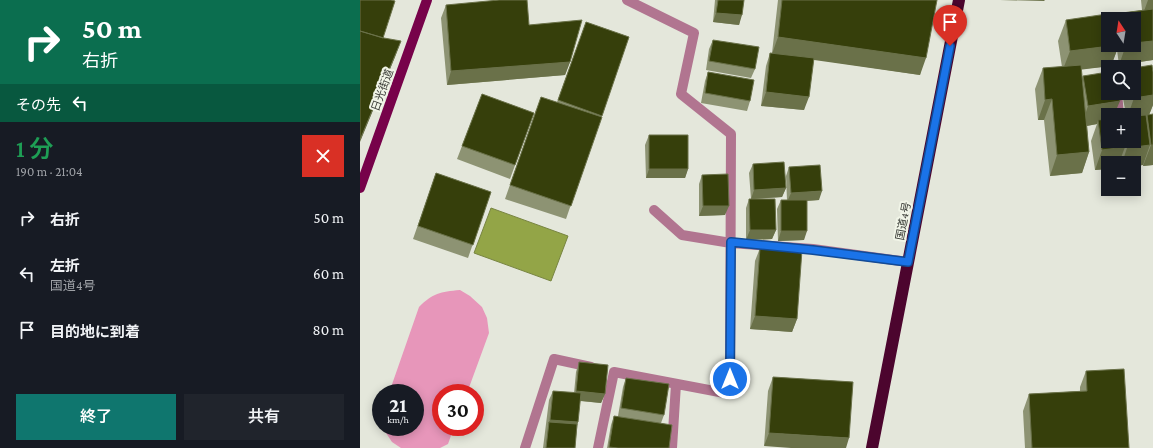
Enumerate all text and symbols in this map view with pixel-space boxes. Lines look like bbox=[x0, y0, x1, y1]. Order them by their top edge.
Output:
pin bbox=[933, 5, 967, 46]
icon: arrive bbox=[939, 11, 961, 33]
north arrow bbox=[1101, 12, 1141, 52]
map controls bbox=[1101, 12, 1141, 196]
text: 50 m bbox=[82, 13, 142, 44]
icon: right bbox=[16, 16, 68, 68]
text: 右折 bbox=[82, 51, 118, 71]
button: search bbox=[1101, 60, 1141, 100]
street label: 日光街道 bbox=[369, 67, 395, 113]
icon: left bbox=[69, 92, 91, 114]
text: その先 bbox=[16, 97, 61, 113]
button: + bbox=[1101, 108, 1141, 148]
text: 1 分 bbox=[16, 135, 53, 162]
button: close bbox=[302, 135, 344, 177]
button: − bbox=[1101, 156, 1141, 196]
text: 190 m · 21:04 bbox=[16, 164, 83, 179]
street label: 国道4号 bbox=[893, 201, 913, 241]
icon: right bbox=[16, 207, 38, 229]
text: 50 m bbox=[314, 210, 344, 226]
text: 右折 bbox=[50, 212, 80, 228]
text: 左折 bbox=[50, 258, 80, 274]
icon: left bbox=[16, 263, 38, 285]
text: 60 m bbox=[313, 266, 344, 282]
text: 国道4号 bbox=[50, 278, 96, 293]
icon: arrive bbox=[16, 319, 38, 341]
text: 80 m bbox=[313, 322, 344, 338]
text: 目的地に到着 bbox=[50, 324, 140, 340]
position arrow bbox=[709, 358, 751, 400]
speed limit sign: 30 bbox=[432, 384, 484, 436]
button: 終了 bbox=[16, 394, 176, 440]
button: 共有 bbox=[184, 394, 344, 440]
text: 21 bbox=[389, 394, 407, 416]
text: km/h bbox=[387, 414, 409, 425]

